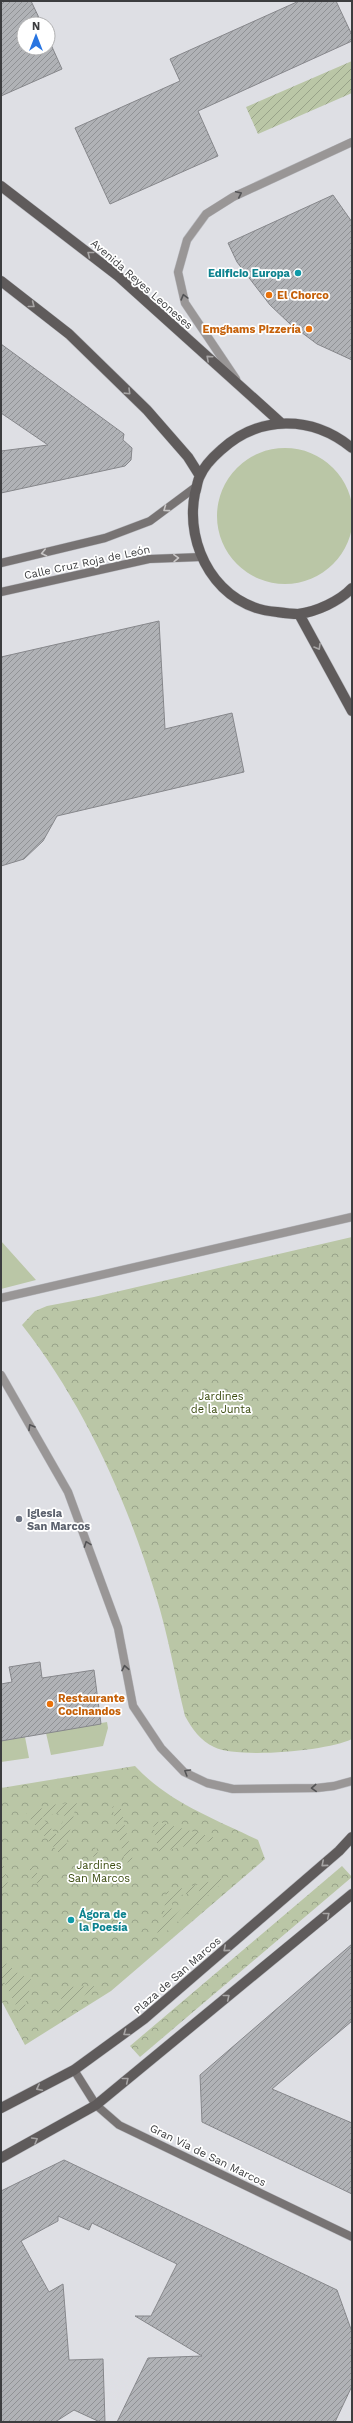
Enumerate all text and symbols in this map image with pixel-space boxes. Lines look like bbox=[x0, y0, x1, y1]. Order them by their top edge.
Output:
north arrow bbox=[16, 16, 56, 56]
text: N bbox=[32, 20, 40, 33]
one-way arrow bbox=[235, 191, 243, 199]
street label: Avenida Reyes Leoneses bbox=[88, 237, 195, 332]
one-way arrow bbox=[88, 252, 95, 259]
place label: Edificio Europa bbox=[208, 267, 291, 280]
marker: Edificio Europa bbox=[293, 268, 303, 278]
place label: El Chorco bbox=[277, 289, 329, 302]
marker: El Chorco bbox=[264, 290, 274, 300]
one-way arrow bbox=[180, 294, 188, 300]
one-way arrow bbox=[27, 300, 34, 307]
place label: Emghams Pizzería bbox=[202, 323, 302, 336]
marker: Emghams Pizzería bbox=[304, 324, 314, 334]
one-way arrow bbox=[206, 356, 214, 363]
one-way arrow bbox=[123, 387, 131, 395]
one-way arrow bbox=[163, 504, 170, 511]
street label: Calle Cruz Roja de León bbox=[23, 543, 151, 582]
one-way arrow bbox=[41, 548, 47, 556]
one-way arrow bbox=[173, 554, 179, 562]
one-way arrow bbox=[314, 643, 321, 650]
park label: Jardines de la Junta bbox=[191, 1390, 251, 1416]
one-way arrow bbox=[28, 1424, 35, 1431]
place label: Iglesia San Marcos bbox=[27, 1507, 90, 1533]
marker: Iglesia San Marcos bbox=[14, 1514, 24, 1524]
one-way arrow bbox=[83, 1540, 91, 1547]
one-way arrow bbox=[122, 1664, 130, 1671]
place label: Restaurante Cocinandos bbox=[58, 1692, 125, 1718]
marker: Restaurante Cocinandos bbox=[45, 1699, 55, 1709]
one-way arrow bbox=[185, 1770, 192, 1777]
one-way arrow bbox=[311, 1783, 317, 1792]
park label: Jardines San Marcos bbox=[68, 1859, 130, 1885]
one-way arrow bbox=[321, 1860, 329, 1867]
place label: Ágora de la Poesía bbox=[79, 1908, 128, 1934]
one-way arrow bbox=[322, 1912, 330, 1919]
marker: Ágora de la Poesía bbox=[66, 1915, 76, 1925]
street label: Plaza de San Marcos bbox=[131, 1934, 224, 2017]
one-way arrow bbox=[223, 1945, 230, 1952]
one-way arrow bbox=[222, 1995, 229, 2002]
one-way arrow bbox=[123, 2028, 130, 2036]
one-way arrow bbox=[122, 2078, 129, 2085]
one-way arrow bbox=[36, 2083, 43, 2091]
street label: Gran Vía de San Marcos bbox=[148, 2122, 268, 2189]
one-way arrow bbox=[31, 2137, 39, 2144]

